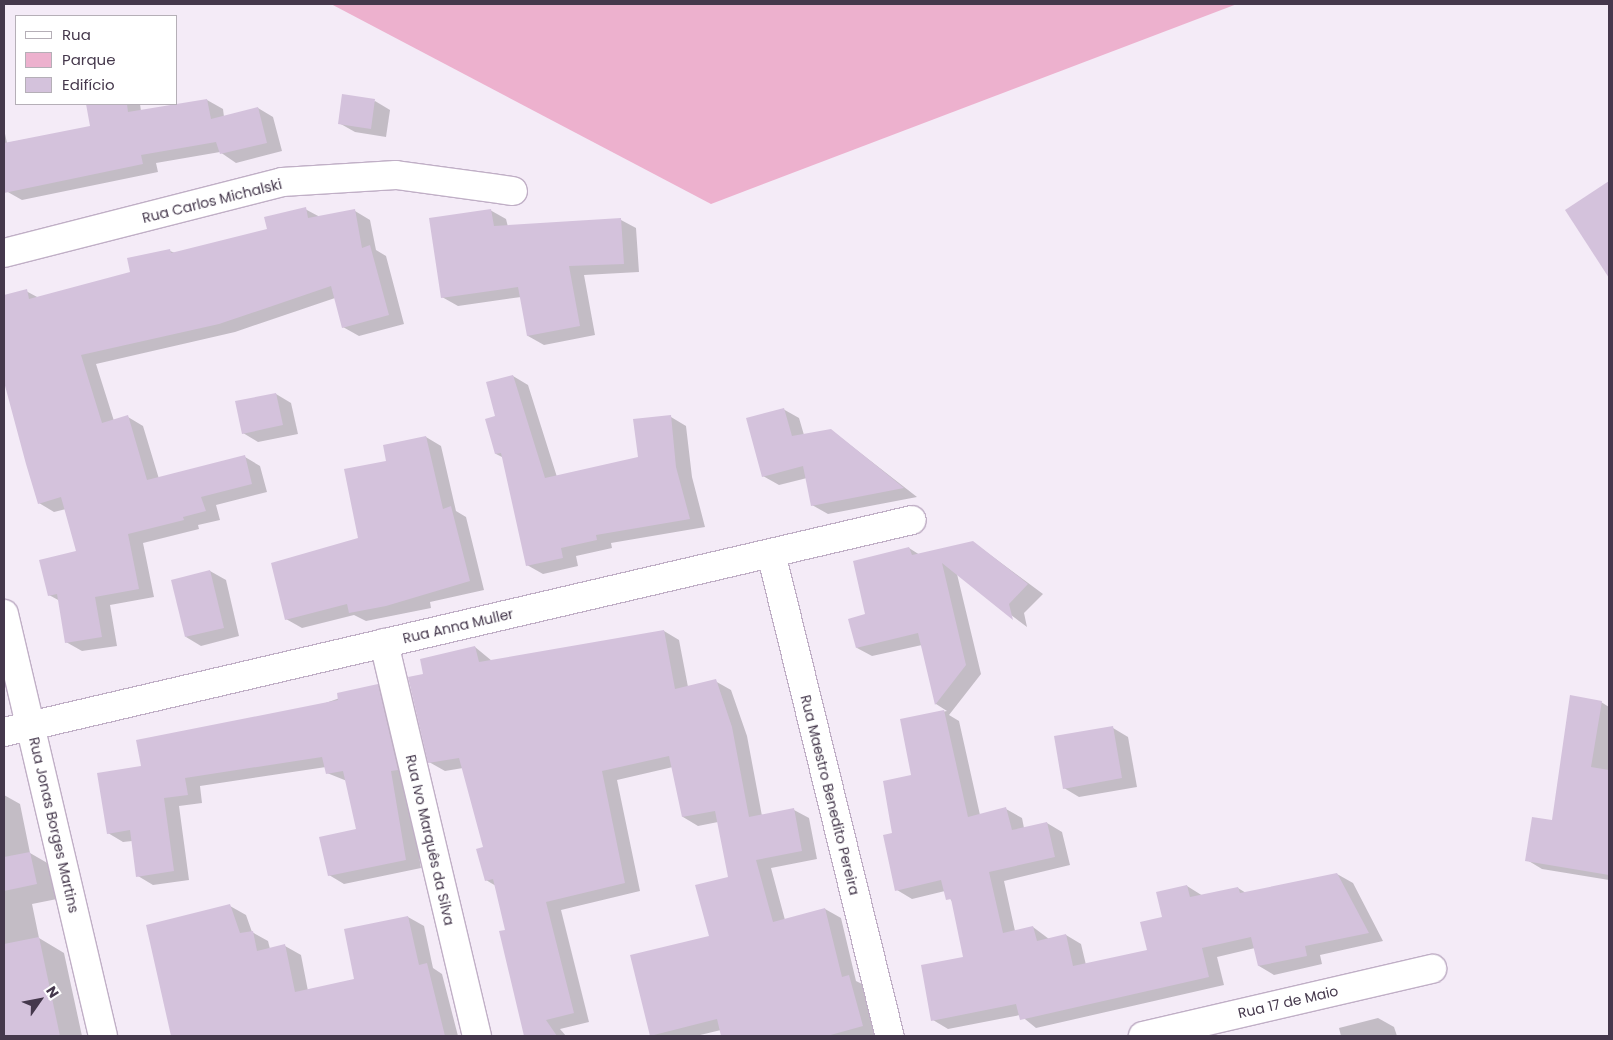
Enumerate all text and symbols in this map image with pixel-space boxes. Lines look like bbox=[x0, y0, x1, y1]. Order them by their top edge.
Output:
legend bbox=[15, 15, 178, 105]
text: Rua bbox=[62, 24, 91, 45]
text: Parque bbox=[62, 49, 115, 70]
text: Edifício bbox=[62, 74, 115, 95]
street label: Rua Carlos Michalski bbox=[140, 175, 284, 227]
street label: Rua Anna Muller bbox=[401, 605, 515, 647]
street label: Rua Maestro Benedito Pereira bbox=[797, 693, 863, 897]
street label: Rua Jonas Borges Martins bbox=[26, 735, 82, 915]
street label: Rua Ivo Marquês da Silva bbox=[402, 753, 458, 927]
north arrow bbox=[15, 975, 65, 1025]
text: N bbox=[41, 982, 64, 1002]
street label: Rua 17 de Maio bbox=[1236, 982, 1340, 1022]

